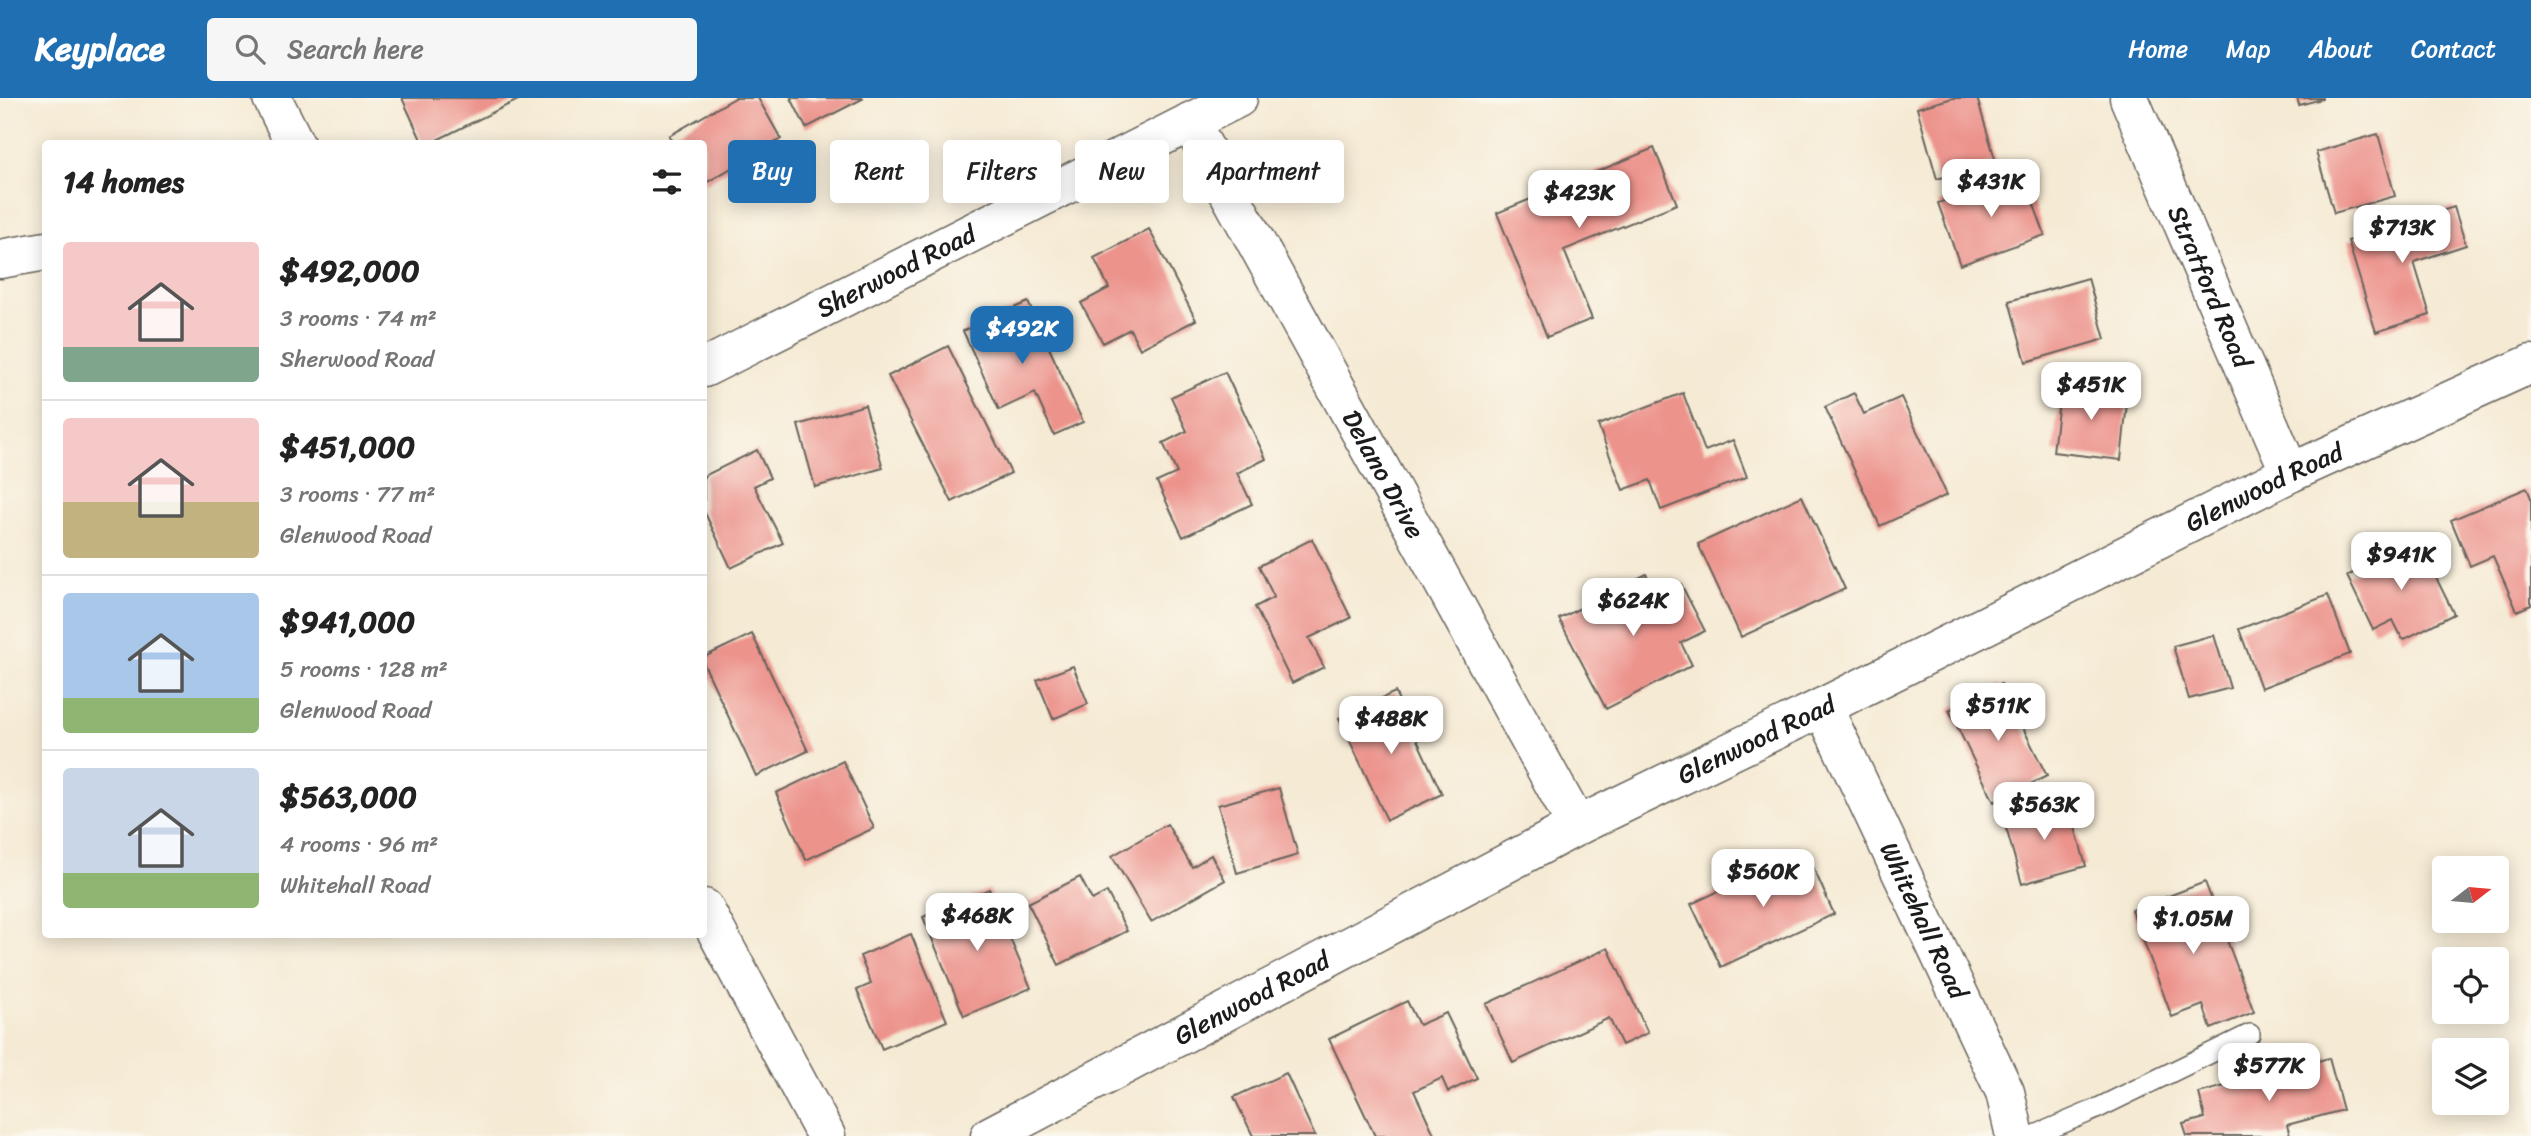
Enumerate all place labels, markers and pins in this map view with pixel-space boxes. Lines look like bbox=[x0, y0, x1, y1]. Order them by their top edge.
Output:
pin: $431K bbox=[1942, 159, 2040, 219]
pin: $423K bbox=[1530, 170, 1628, 230]
pin: $713K bbox=[2353, 206, 2451, 265]
pin: $492K bbox=[973, 306, 1071, 366]
pin: $451K bbox=[2042, 362, 2140, 422]
pin: $941K bbox=[2352, 532, 2450, 592]
pin: $624K bbox=[1584, 578, 1682, 638]
pin: $511K bbox=[1949, 684, 2047, 743]
pin: $488K bbox=[1342, 696, 1440, 756]
pin: $563K bbox=[1995, 782, 2093, 842]
pin: $560K bbox=[1714, 850, 1812, 909]
pin: $468K bbox=[928, 894, 1026, 953]
pin: $1.05M bbox=[2136, 896, 2250, 956]
pin: $577K bbox=[2220, 1044, 2318, 1103]

